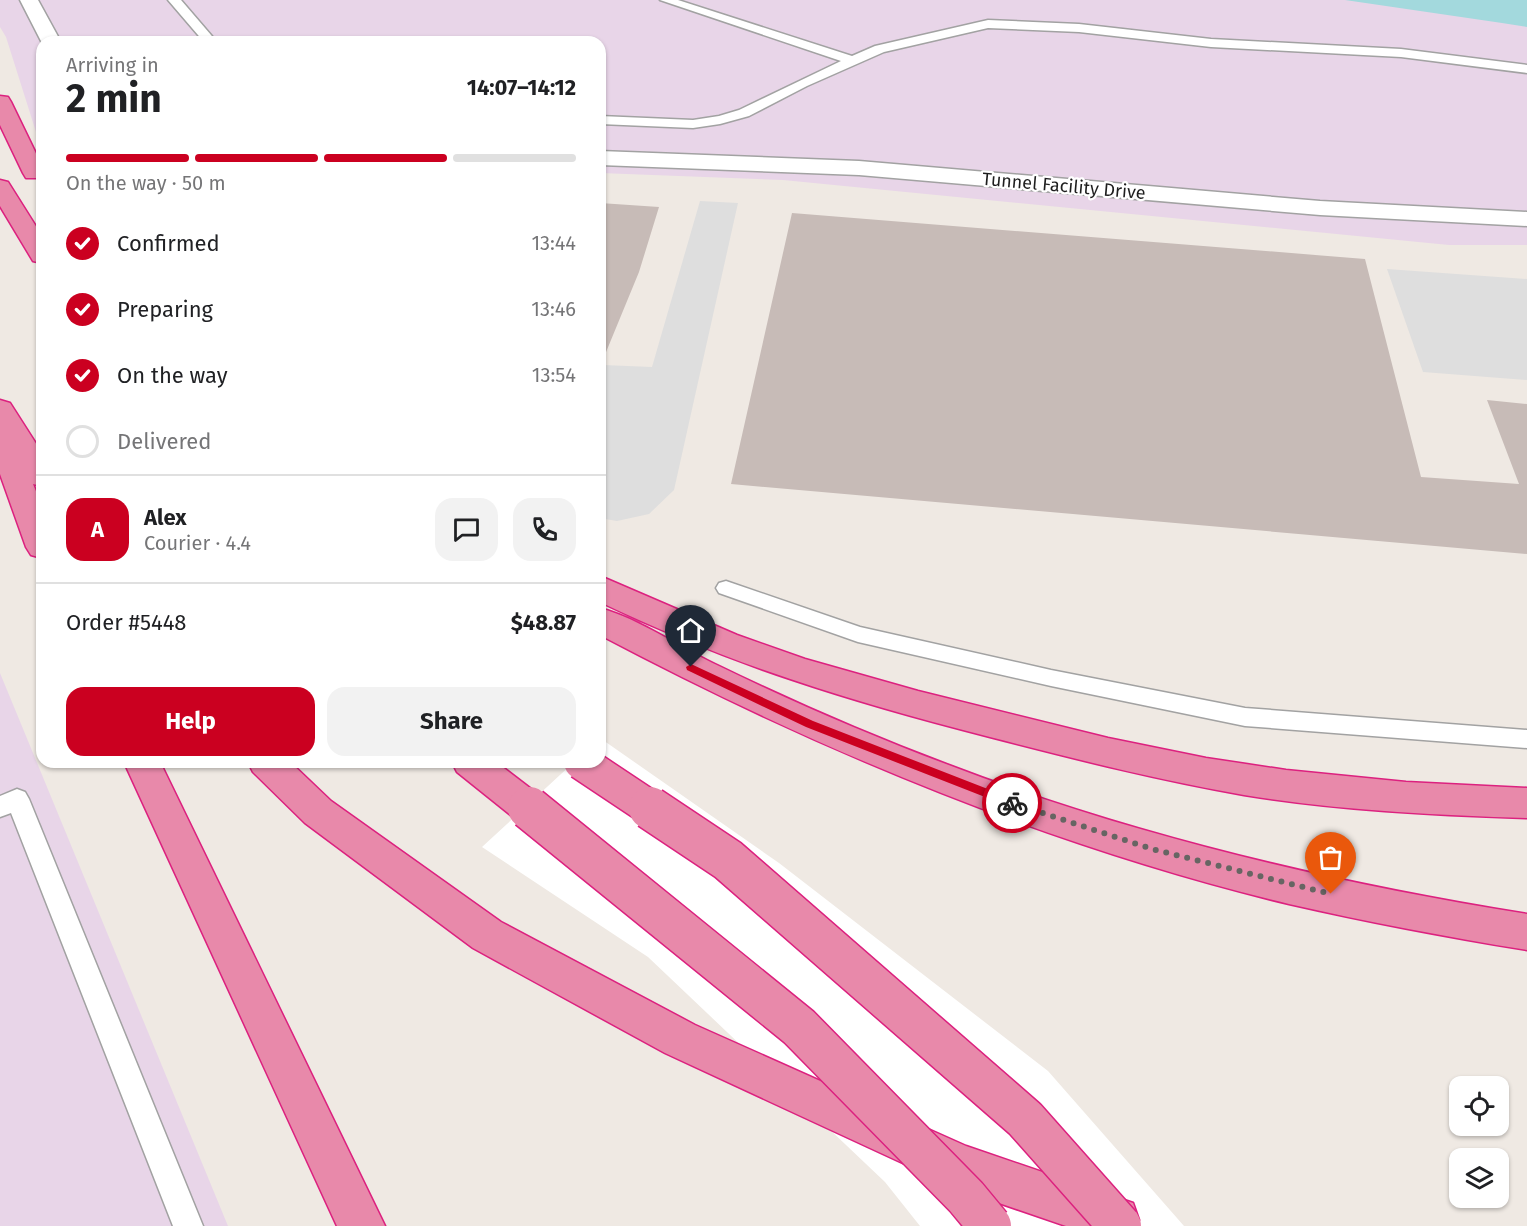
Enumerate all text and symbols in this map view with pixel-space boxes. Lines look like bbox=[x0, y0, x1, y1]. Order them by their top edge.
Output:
text: Arriving in bbox=[66, 53, 159, 77]
text: 14:07–14:12 bbox=[467, 74, 576, 101]
text: 2 min bbox=[66, 76, 162, 122]
street label: Tunnel Facility Drive bbox=[981, 168, 1147, 204]
text: On the way · 50 m bbox=[66, 171, 226, 195]
icon: check bbox=[66, 227, 99, 260]
text: Confirmed bbox=[117, 230, 220, 257]
text: 13:44 bbox=[531, 231, 576, 255]
icon: check bbox=[66, 293, 99, 326]
text: Preparing bbox=[117, 296, 213, 323]
text: 13:46 bbox=[531, 297, 576, 321]
icon: check bbox=[66, 359, 99, 392]
text: On the way bbox=[117, 362, 228, 389]
text: 13:54 bbox=[532, 363, 576, 387]
text: Delivered bbox=[117, 428, 212, 455]
button: chat bbox=[435, 498, 498, 561]
button: phone bbox=[513, 498, 576, 561]
text: Alex bbox=[144, 504, 187, 531]
text: A bbox=[91, 516, 104, 543]
text: Courier · 4.4 bbox=[144, 531, 251, 555]
pin bbox=[665, 605, 716, 667]
text: Order #5448 bbox=[66, 609, 186, 636]
text: $48.87 bbox=[511, 609, 576, 636]
icon: home bbox=[674, 614, 707, 647]
button: Help bbox=[66, 687, 315, 756]
button: Share bbox=[327, 687, 576, 756]
courier bbox=[982, 773, 1042, 833]
icon: bike bbox=[996, 787, 1029, 820]
pin bbox=[1305, 832, 1356, 894]
icon: bag bbox=[1314, 841, 1347, 874]
map controls bbox=[1449, 1076, 1509, 1208]
button: locate bbox=[1449, 1076, 1509, 1136]
button: layers bbox=[1449, 1148, 1509, 1208]

